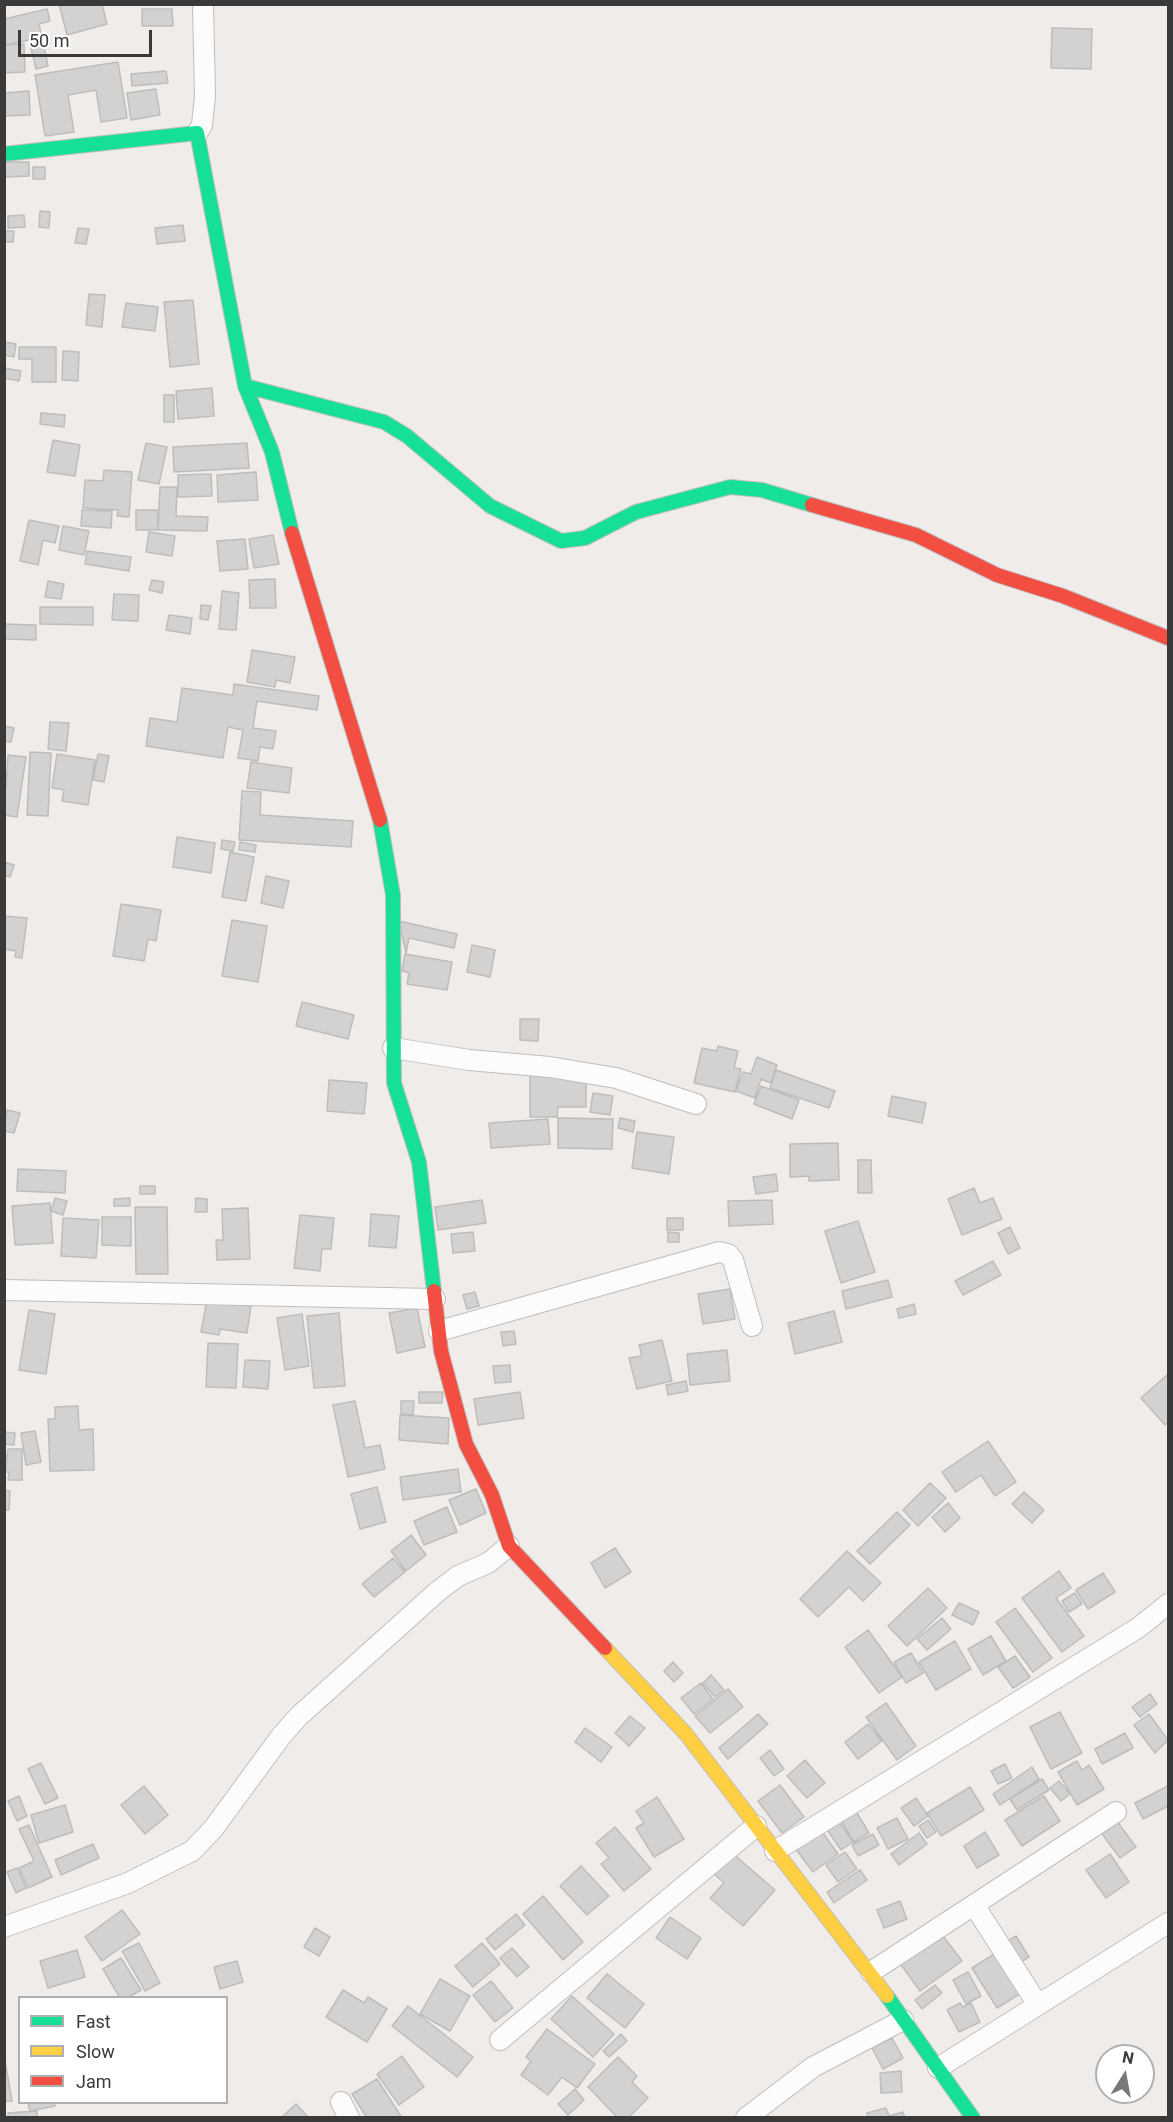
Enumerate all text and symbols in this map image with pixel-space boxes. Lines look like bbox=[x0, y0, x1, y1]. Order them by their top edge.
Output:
scale bar bbox=[21, 18, 154, 56]
text: 50 m bbox=[29, 30, 69, 51]
legend bbox=[18, 1996, 228, 2104]
text: Fast bbox=[76, 2011, 111, 2032]
text: Slow bbox=[76, 2041, 115, 2062]
north arrow bbox=[1095, 2044, 1155, 2104]
text: N bbox=[1121, 2047, 1135, 2068]
text: Jam bbox=[76, 2071, 112, 2092]

